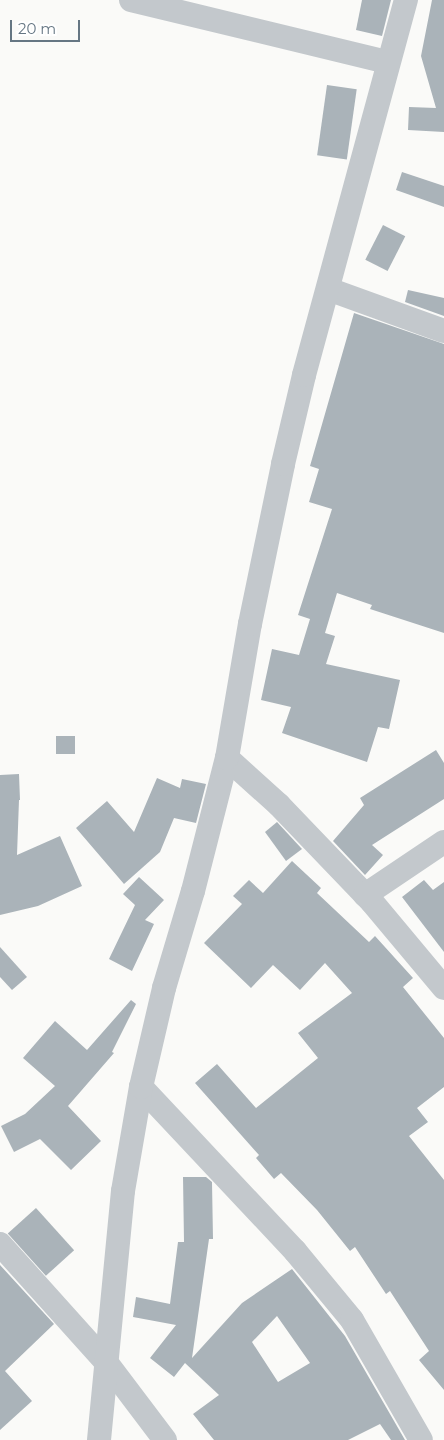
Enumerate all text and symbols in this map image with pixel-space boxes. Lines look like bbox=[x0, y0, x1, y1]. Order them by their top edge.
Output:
scale bar bbox=[12, 10, 82, 42]
text: 20 m bbox=[18, 19, 56, 38]

